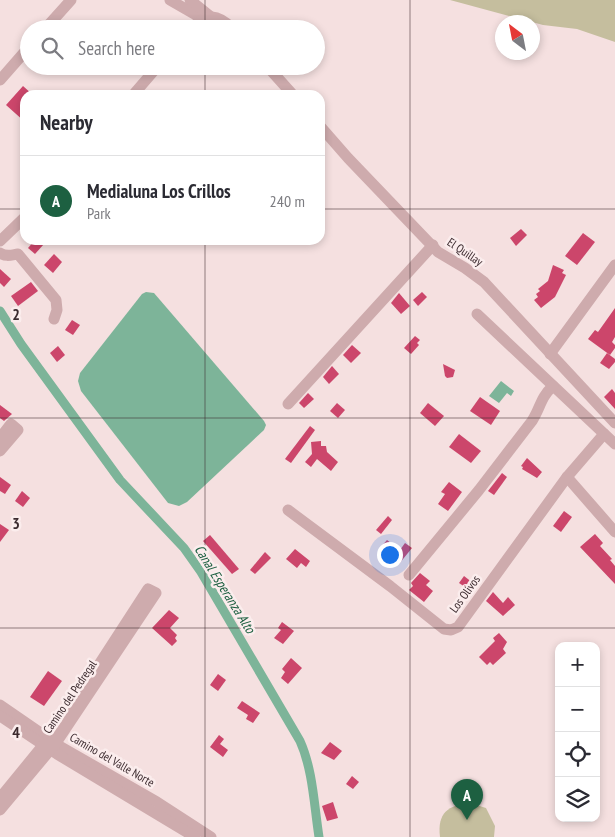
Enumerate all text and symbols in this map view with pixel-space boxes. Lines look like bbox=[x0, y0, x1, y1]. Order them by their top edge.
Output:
north arrow bbox=[495, 15, 540, 60]
search box bbox=[20, 20, 325, 75]
icon: search bbox=[38, 34, 66, 62]
text: Search here bbox=[78, 36, 155, 60]
text: Nearby bbox=[40, 109, 93, 136]
text: Medialuna Los Crillos bbox=[87, 179, 231, 203]
text: A bbox=[52, 191, 60, 211]
text: 240 m bbox=[270, 191, 305, 211]
text: Park bbox=[87, 203, 111, 223]
street label: El Quillay bbox=[445, 234, 486, 269]
text: 2 bbox=[12, 304, 20, 324]
text: 3 bbox=[12, 513, 20, 533]
water label: Canal Esperanza Alto bbox=[191, 541, 260, 637]
your location bbox=[377, 542, 403, 568]
street label: Los Olivos bbox=[446, 572, 483, 615]
map controls bbox=[555, 642, 600, 822]
button: + bbox=[555, 642, 600, 687]
street label: Camino del Pedregal bbox=[40, 657, 100, 736]
button: − bbox=[555, 687, 600, 732]
text: 4 bbox=[12, 722, 20, 742]
street label: Camino del Valle Norte bbox=[67, 729, 157, 790]
button: locate bbox=[555, 732, 600, 777]
button: layers bbox=[555, 777, 600, 822]
pin: A bbox=[451, 779, 483, 820]

